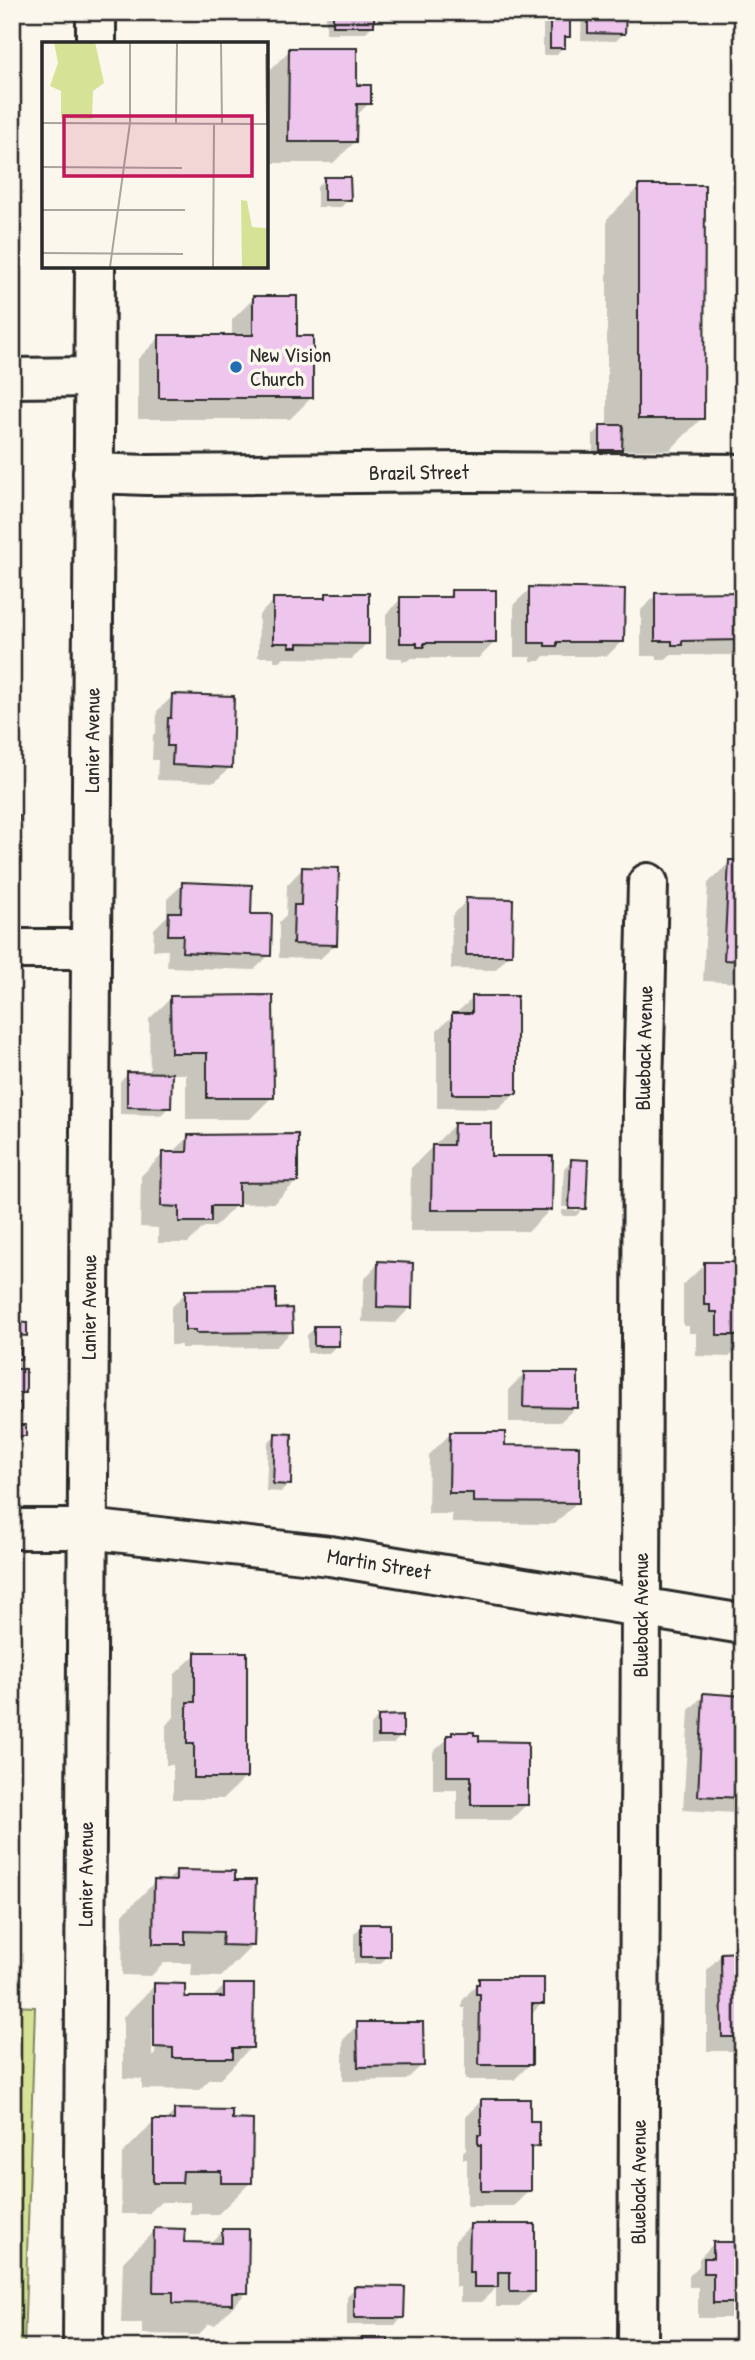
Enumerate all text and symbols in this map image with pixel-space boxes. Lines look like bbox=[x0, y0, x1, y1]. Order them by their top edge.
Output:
inset map bbox=[42, 42, 268, 268]
place label: New Vision Church bbox=[250, 340, 331, 393]
marker: New Vision Church bbox=[228, 359, 244, 375]
street label: Brazil Street bbox=[369, 457, 470, 487]
street label: Lanier Avenue bbox=[77, 688, 107, 793]
street label: Blueback Avenue bbox=[628, 985, 660, 1111]
street label: Lanier Avenue bbox=[74, 1255, 103, 1360]
street label: Martin Street bbox=[325, 1541, 433, 1586]
street label: Blueback Avenue bbox=[626, 1552, 655, 1678]
street label: Lanier Avenue bbox=[70, 1822, 100, 1927]
street label: Blueback Avenue bbox=[623, 2119, 653, 2245]

